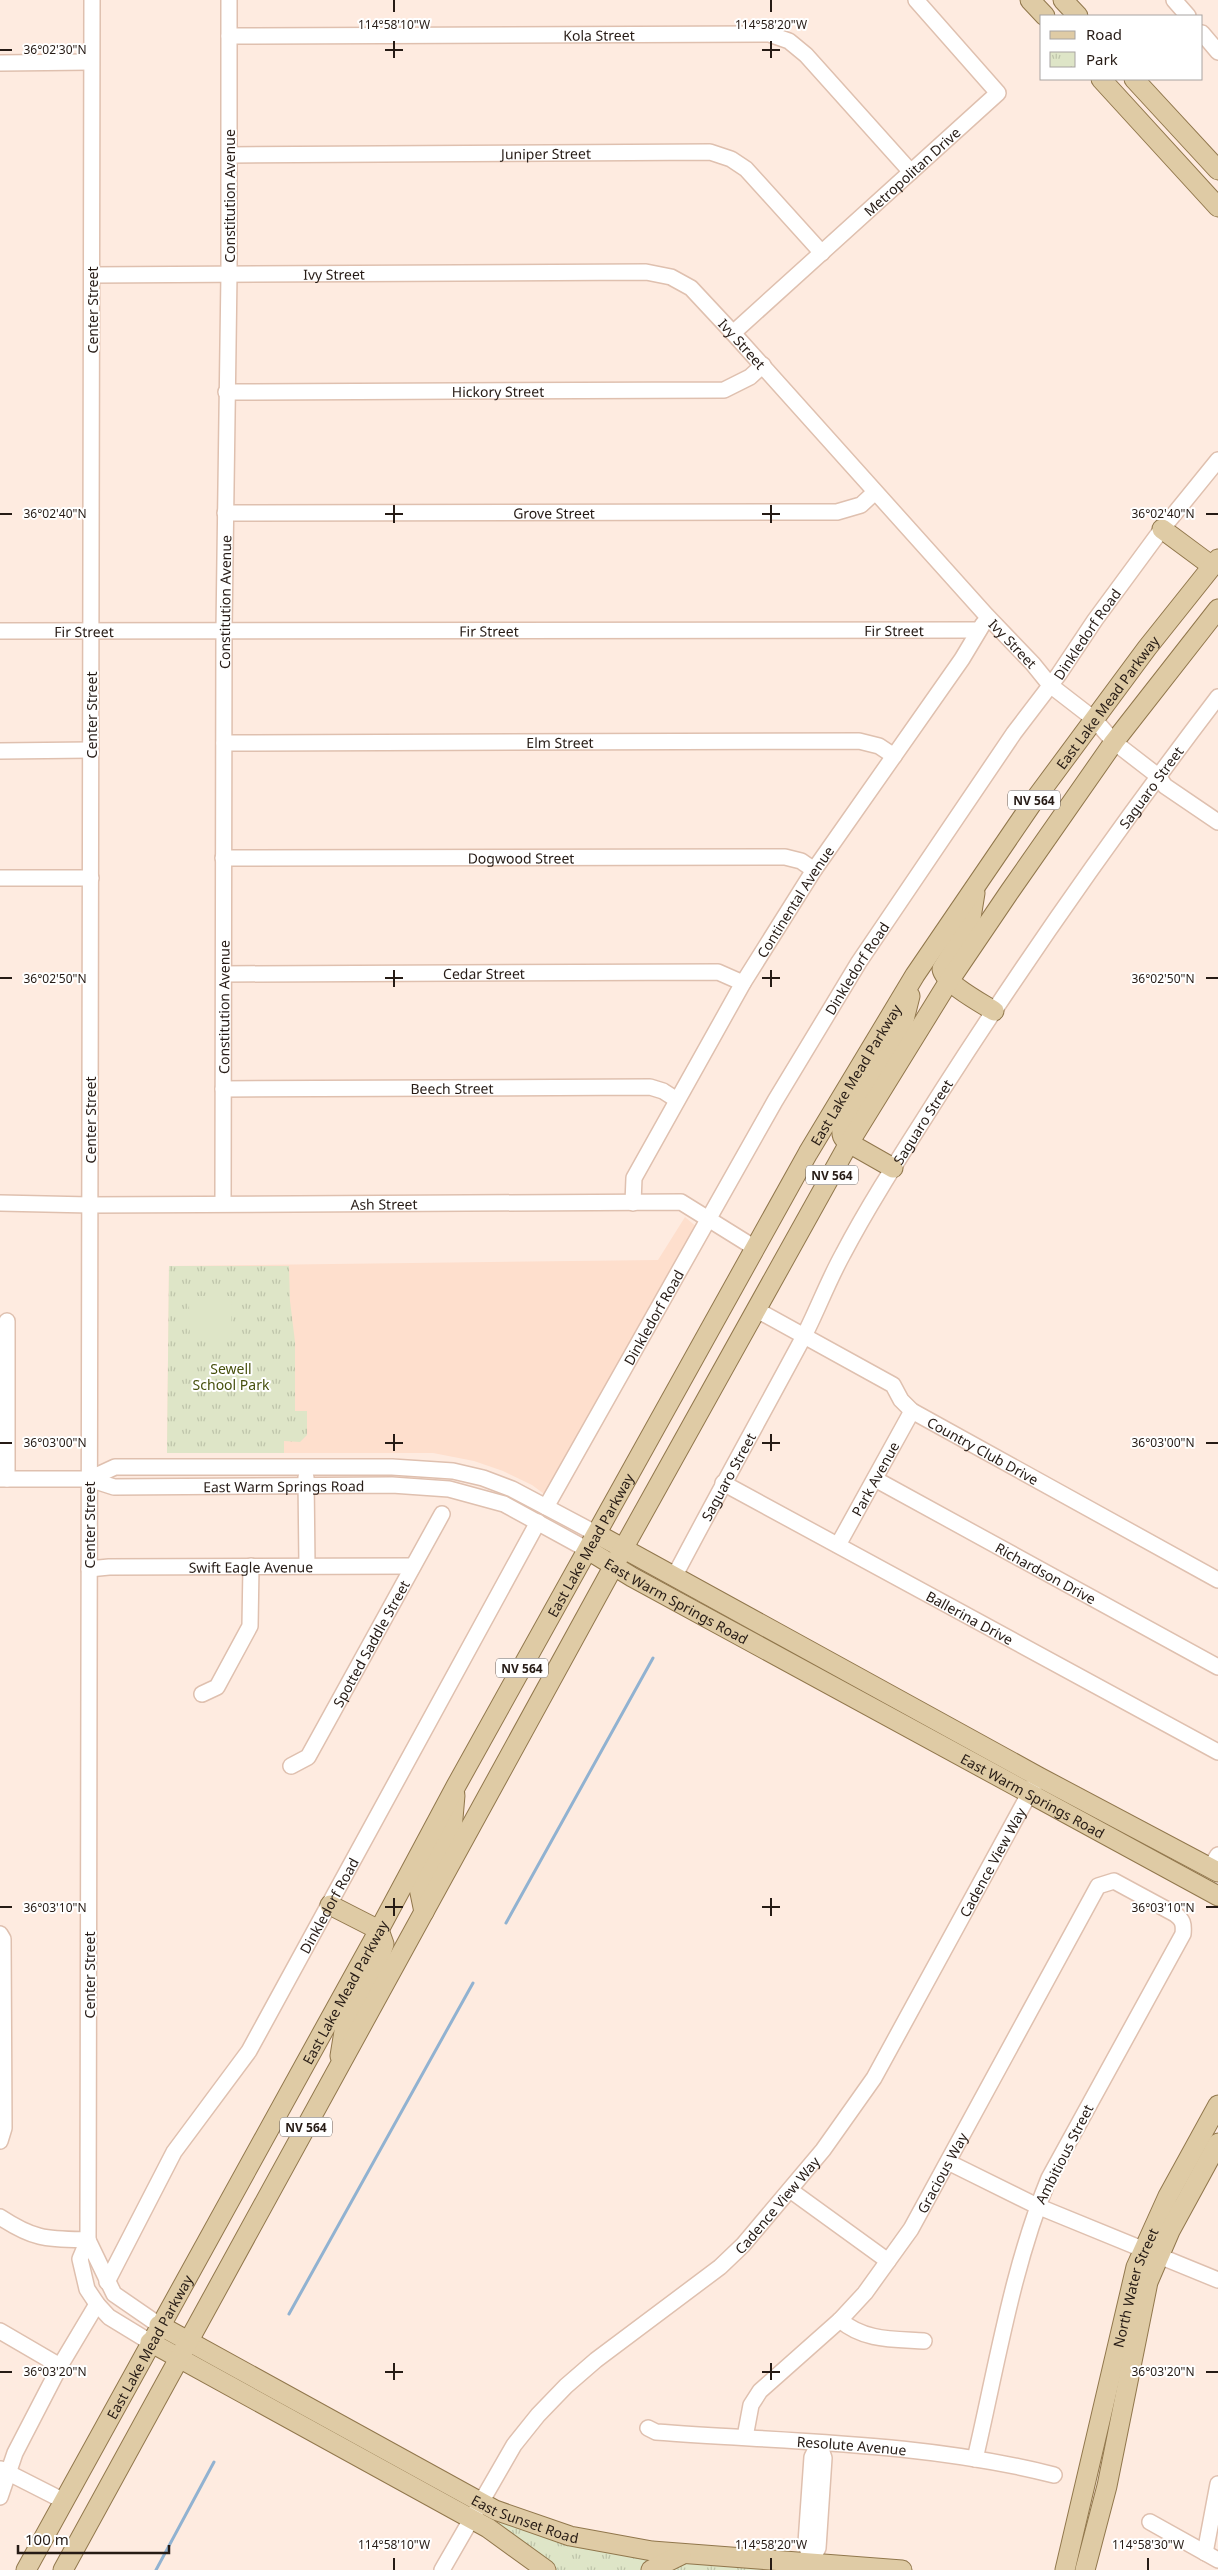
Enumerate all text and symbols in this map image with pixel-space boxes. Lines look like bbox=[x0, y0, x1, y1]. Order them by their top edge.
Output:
legend bbox=[1040, 15, 1203, 80]
text: 114°58'10"W bbox=[358, 16, 430, 33]
text: 114°58'20"W bbox=[735, 16, 807, 33]
text: Road bbox=[1086, 24, 1122, 44]
street label: Kola Street bbox=[563, 25, 635, 44]
text: 36°02'30"N bbox=[23, 41, 87, 58]
text: Park bbox=[1086, 49, 1118, 69]
street label: Metropolitan Drive bbox=[859, 123, 964, 220]
street label: Constitution Avenue bbox=[220, 129, 239, 263]
street label: Juniper Street bbox=[499, 143, 591, 163]
street label: Ivy Street bbox=[303, 264, 365, 283]
street label: Center Street bbox=[83, 267, 102, 353]
street label: Ivy Street bbox=[715, 314, 770, 373]
street label: Hickory Street bbox=[452, 381, 544, 401]
street label: Grove Street bbox=[513, 503, 595, 522]
text: 36°02'40"N bbox=[23, 505, 87, 522]
text: 36°02'40"N bbox=[1131, 505, 1195, 522]
street label: Constitution Avenue bbox=[214, 535, 235, 669]
street label: Dinkledorf Road bbox=[1049, 584, 1125, 683]
street label: Ivy Street bbox=[985, 614, 1041, 672]
street label: Fir Street bbox=[54, 621, 114, 640]
street label: Fir Street bbox=[459, 621, 519, 640]
street label: Fir Street bbox=[864, 621, 924, 640]
street label: East Lake Mead Parkway bbox=[1051, 631, 1163, 773]
street label: Center Street bbox=[82, 672, 101, 758]
street label: Elm Street bbox=[526, 732, 594, 752]
street label: Saguaro Street bbox=[1114, 742, 1187, 832]
road number: NV 564 bbox=[1008, 790, 1060, 810]
street label: Continental Avenue bbox=[752, 842, 838, 961]
street label: Dogwood Street bbox=[468, 848, 574, 867]
street label: Dinkledorf Road bbox=[820, 918, 893, 1018]
street label: Constitution Avenue bbox=[214, 940, 233, 1074]
street label: Cedar Street bbox=[443, 963, 525, 983]
text: 36°02'50"N bbox=[23, 970, 87, 987]
text: 36°02'50"N bbox=[1131, 970, 1195, 987]
street label: East Lake Mead Parkway bbox=[805, 1000, 905, 1149]
street label: Saguaro Street bbox=[888, 1075, 956, 1168]
street label: Center Street bbox=[81, 1077, 100, 1163]
street label: Beech Street bbox=[410, 1078, 494, 1098]
road number: NV 564 bbox=[806, 1166, 858, 1184]
street label: Ash Street bbox=[350, 1194, 418, 1213]
street label: Dinkledorf Road bbox=[619, 1266, 688, 1368]
park label: Sewell School Park bbox=[193, 1359, 270, 1394]
street label: Country Club Drive bbox=[924, 1412, 1042, 1489]
street label: Saguaro Street bbox=[696, 1429, 759, 1524]
text: 36°03'00"N bbox=[23, 1434, 87, 1451]
text: 36°03'00"N bbox=[1131, 1434, 1195, 1451]
street label: Park Avenue bbox=[846, 1438, 903, 1519]
street label: East Lake Mead Parkway bbox=[542, 1469, 638, 1620]
street label: East Warm Springs Road bbox=[203, 1476, 364, 1496]
street label: Center Street bbox=[80, 1482, 99, 1568]
street label: Richardson Drive bbox=[992, 1537, 1100, 1608]
street label: East Warm Springs Road bbox=[601, 1553, 752, 1648]
street label: Swift Eagle Avenue bbox=[189, 1557, 313, 1576]
street label: Spotted Saddle Street bbox=[328, 1577, 413, 1710]
street label: Ballerina Drive bbox=[923, 1586, 1017, 1649]
road number: NV 564 bbox=[496, 1659, 548, 1678]
street label: East Warm Springs Road bbox=[957, 1748, 1108, 1842]
street label: Cadence View Way bbox=[954, 1803, 1030, 1920]
street label: Dinkledorf Road bbox=[295, 1854, 362, 1957]
text: 36°03'10"N bbox=[23, 1899, 87, 1916]
text: 36°03'10"N bbox=[1131, 1899, 1195, 1916]
street label: East Lake Mead Parkway bbox=[297, 1916, 392, 2067]
street label: Center Street bbox=[80, 1932, 99, 2018]
street label: Ambitious Street bbox=[1031, 2101, 1097, 2207]
road number: NV 564 bbox=[280, 2118, 332, 2136]
street label: Gracious Way bbox=[912, 2128, 972, 2216]
street label: Cadence View Way bbox=[730, 2151, 824, 2258]
street label: North Water Street bbox=[1108, 2225, 1162, 2349]
street label: East Lake Mead Parkway bbox=[102, 2271, 197, 2422]
text: 36°03'20"N bbox=[23, 2363, 87, 2380]
text: 36°03'20"N bbox=[1131, 2363, 1195, 2380]
street label: Resolute Avenue bbox=[796, 2431, 907, 2459]
street label: East Sunset Road bbox=[468, 2490, 580, 2547]
scale bar bbox=[18, 2522, 169, 2554]
text: 100 m bbox=[25, 2529, 69, 2549]
text: 114°58'10"W bbox=[358, 2536, 430, 2553]
text: 114°58'20"W bbox=[735, 2536, 807, 2553]
text: 114°58'30"W bbox=[1112, 2536, 1184, 2553]

